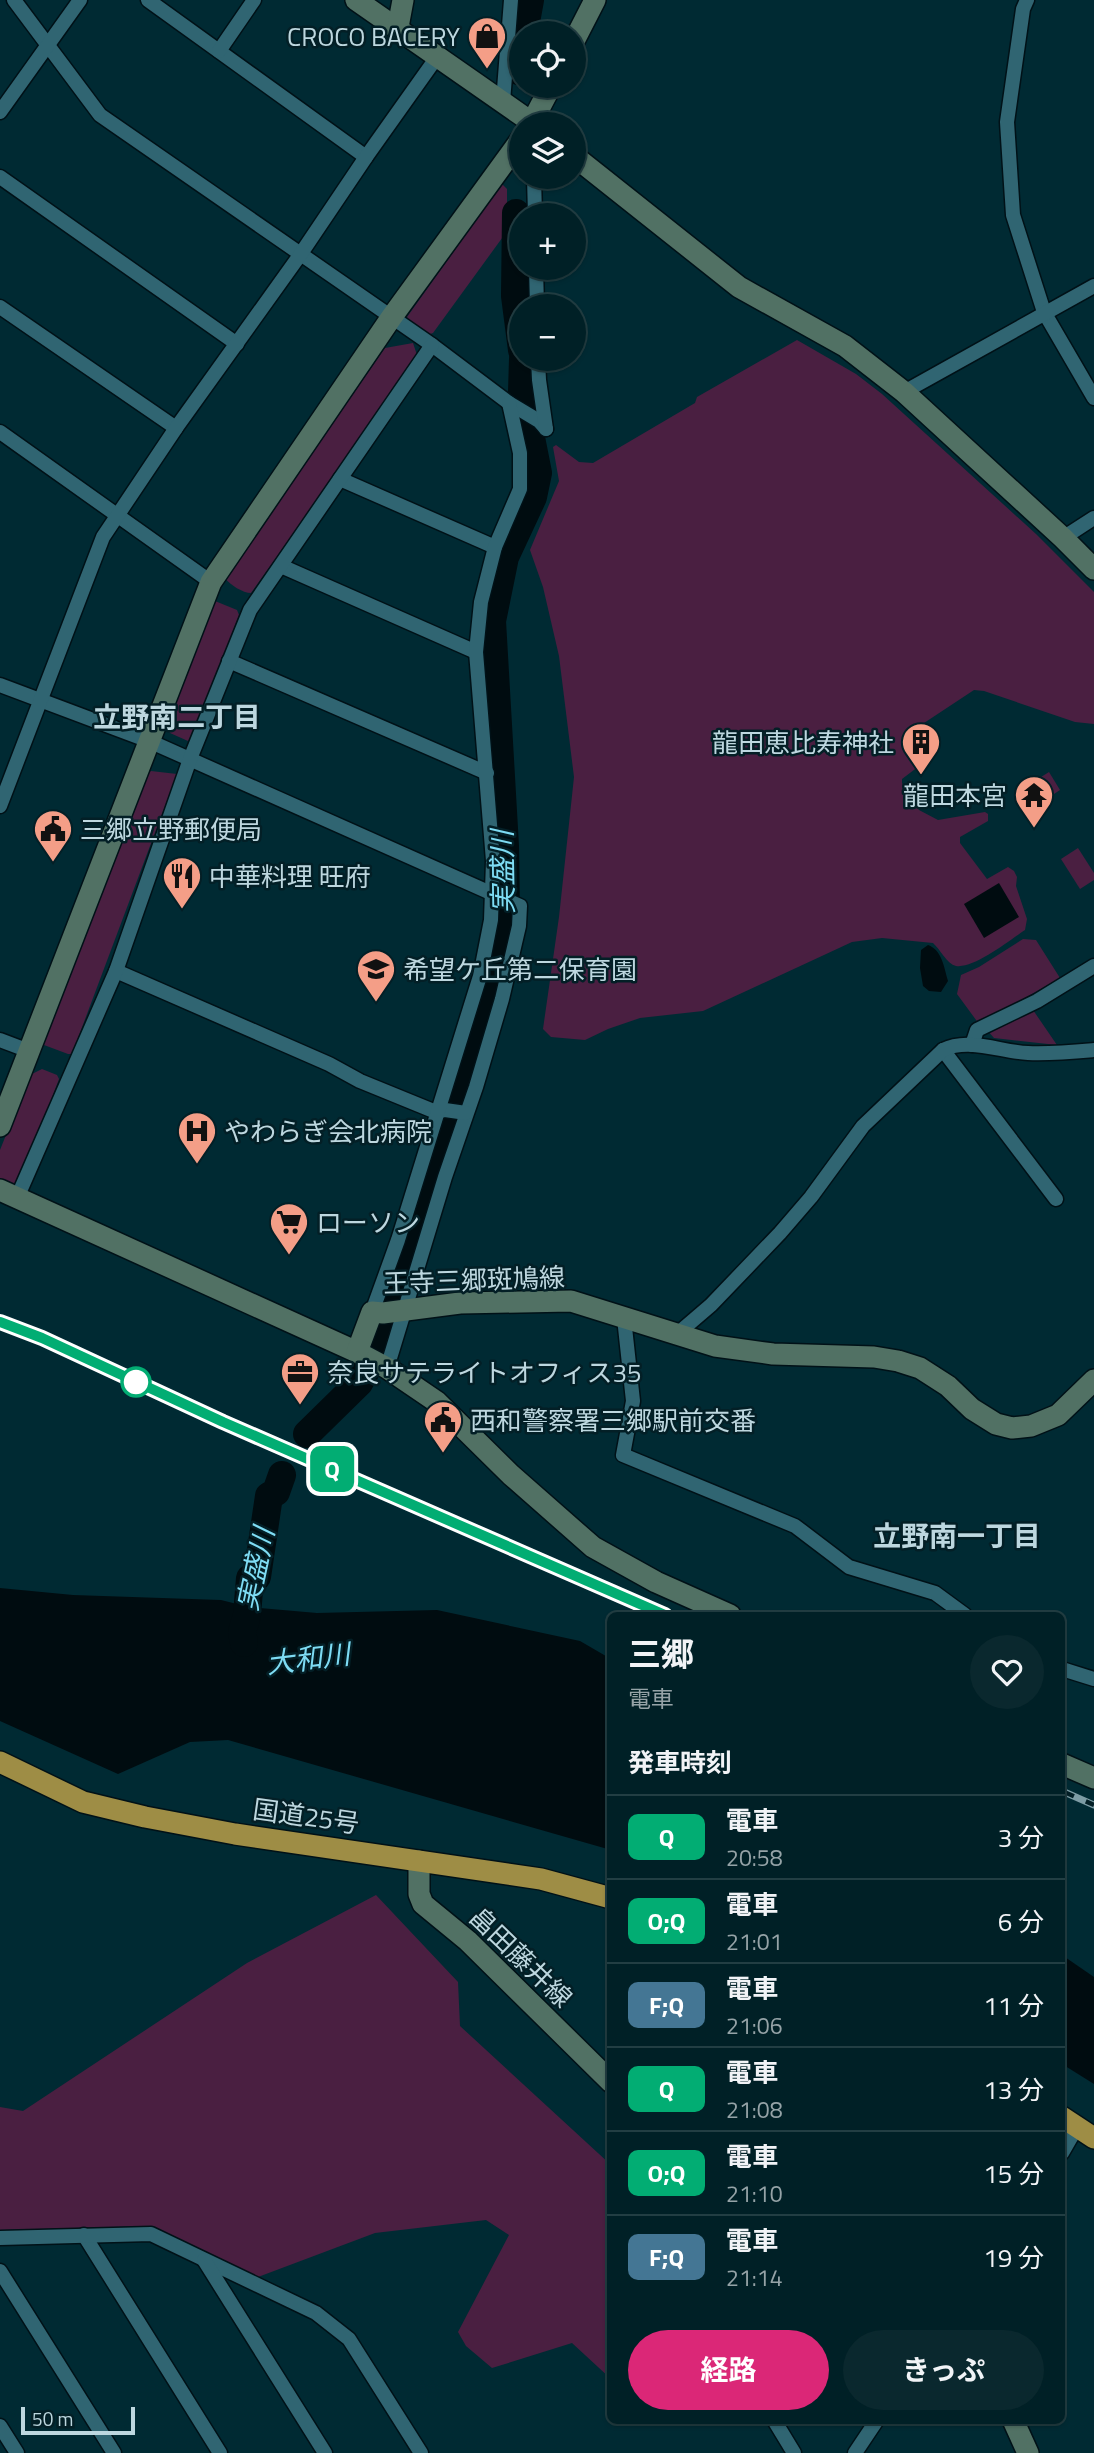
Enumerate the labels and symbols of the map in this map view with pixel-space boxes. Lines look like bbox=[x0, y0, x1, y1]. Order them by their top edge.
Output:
shop icon: CROCO BACERY bbox=[466, 15, 508, 70]
place label: CROCO BACERY bbox=[287, 17, 460, 56]
district label: 立野南二丁目 bbox=[93, 695, 261, 738]
building icon: 龍田恵比寿神社 bbox=[900, 721, 942, 776]
place label: 龍田恵比寿神社 bbox=[712, 723, 894, 762]
temple icon: 龍田本宮 bbox=[1013, 774, 1055, 829]
place label: 龍田本宮 bbox=[903, 776, 1007, 815]
public building icon: 三郷立野郵便局 bbox=[32, 808, 74, 863]
place label: 三郷立野郵便局 bbox=[80, 810, 262, 849]
water label: 実盛川 bbox=[480, 827, 524, 914]
restaurant icon: 中華料理 旺府 bbox=[161, 855, 203, 910]
place label: 中華料理 旺府 bbox=[209, 857, 371, 896]
school or university icon: 希望ケ丘第二保育園 bbox=[355, 948, 397, 1003]
place label: 希望ケ丘第二保育園 bbox=[403, 950, 637, 989]
hospital icon: やわらぎ会北病院 bbox=[176, 1110, 218, 1165]
place label: やわらぎ会北病院 bbox=[224, 1112, 432, 1151]
supermarket icon: ローソン bbox=[268, 1201, 310, 1256]
place label: ローソン bbox=[316, 1203, 420, 1242]
street label: 王寺三郷斑鳩線 bbox=[382, 1257, 566, 1303]
office icon: 奈良サテライトオフィス35 bbox=[279, 1351, 321, 1406]
place label: 奈良サテライトオフィス35 bbox=[327, 1353, 642, 1392]
unlabelled marker bbox=[121, 1367, 151, 1397]
public building icon: 西和警察署三郷駅前交番 bbox=[422, 1399, 464, 1454]
place label: 西和警察署三郷駅前交番 bbox=[470, 1401, 756, 1440]
line badge: Q bbox=[309, 1446, 355, 1492]
district label: 立野南一丁目 bbox=[873, 1514, 1041, 1557]
water label: 実盛川 bbox=[225, 1521, 285, 1615]
water label: 大和川 bbox=[264, 1631, 355, 1684]
street label: 国道25号 bbox=[250, 1789, 362, 1843]
street label: 畠田藤井線 bbox=[461, 1898, 581, 2016]
scale bar bbox=[21, 2404, 135, 2436]

